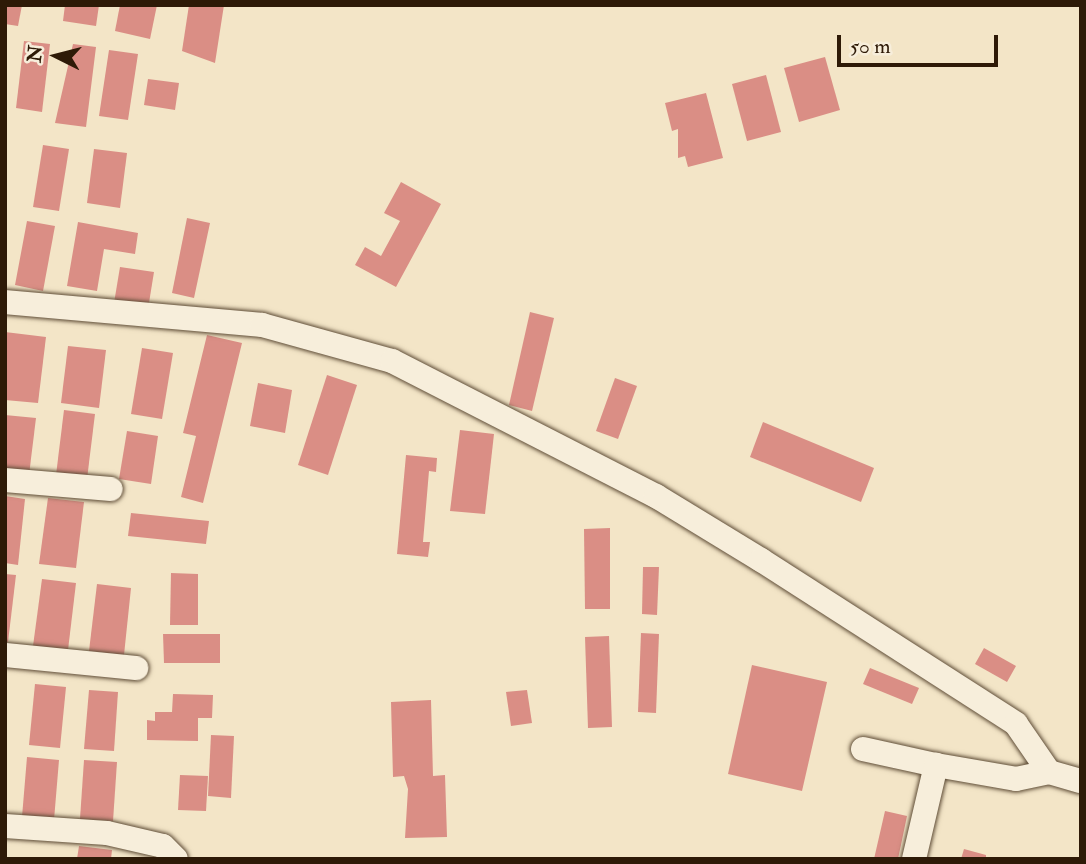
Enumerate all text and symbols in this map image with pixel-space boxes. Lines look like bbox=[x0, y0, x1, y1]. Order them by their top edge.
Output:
north arrow bbox=[21, 21, 91, 91]
scale bar bbox=[841, 21, 1002, 65]
text: 50 m bbox=[850, 33, 891, 60]
text: N bbox=[22, 44, 48, 64]

